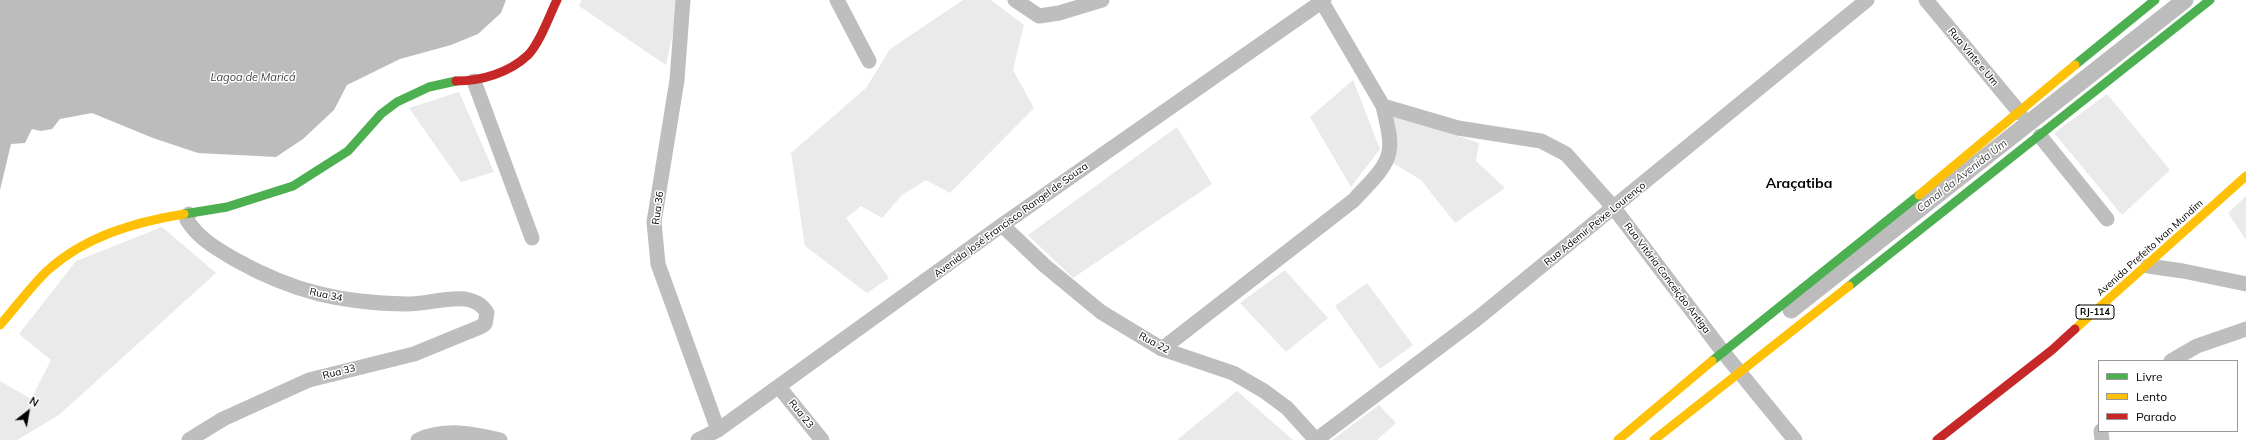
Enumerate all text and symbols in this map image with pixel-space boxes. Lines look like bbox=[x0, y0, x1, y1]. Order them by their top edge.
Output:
street label: Rua Vinte e Um bbox=[1945, 26, 2001, 88]
water label: Lagoa de Maricá bbox=[210, 71, 296, 85]
water label: Canal da Avenida Um bbox=[1914, 137, 2010, 215]
street label: Avenida José Francisco Rangel de Souza bbox=[932, 160, 1090, 280]
district label: Araçatiba bbox=[1766, 176, 1832, 192]
street label: Rua Ademir Peixe Lourenço bbox=[1542, 179, 1648, 269]
street label: Rua 36 bbox=[650, 191, 666, 225]
street label: Avenida Prefeito Ivan Mundim bbox=[2095, 197, 2205, 299]
street label: Rua Vitória Conceição Antiga bbox=[1621, 220, 1713, 336]
street label: Rua 34 bbox=[308, 286, 344, 304]
road number: RJ-114 bbox=[2076, 305, 2114, 319]
street label: Rua 22 bbox=[1136, 330, 1172, 356]
legend bbox=[2098, 360, 2238, 432]
street label: Rua 33 bbox=[321, 362, 357, 382]
text: Livre bbox=[2136, 369, 2163, 384]
text: Lento bbox=[2136, 389, 2167, 404]
north arrow bbox=[8, 392, 48, 432]
text: N bbox=[27, 394, 41, 410]
street label: Rua 23 bbox=[786, 397, 816, 431]
text: Parado bbox=[2136, 409, 2176, 424]

